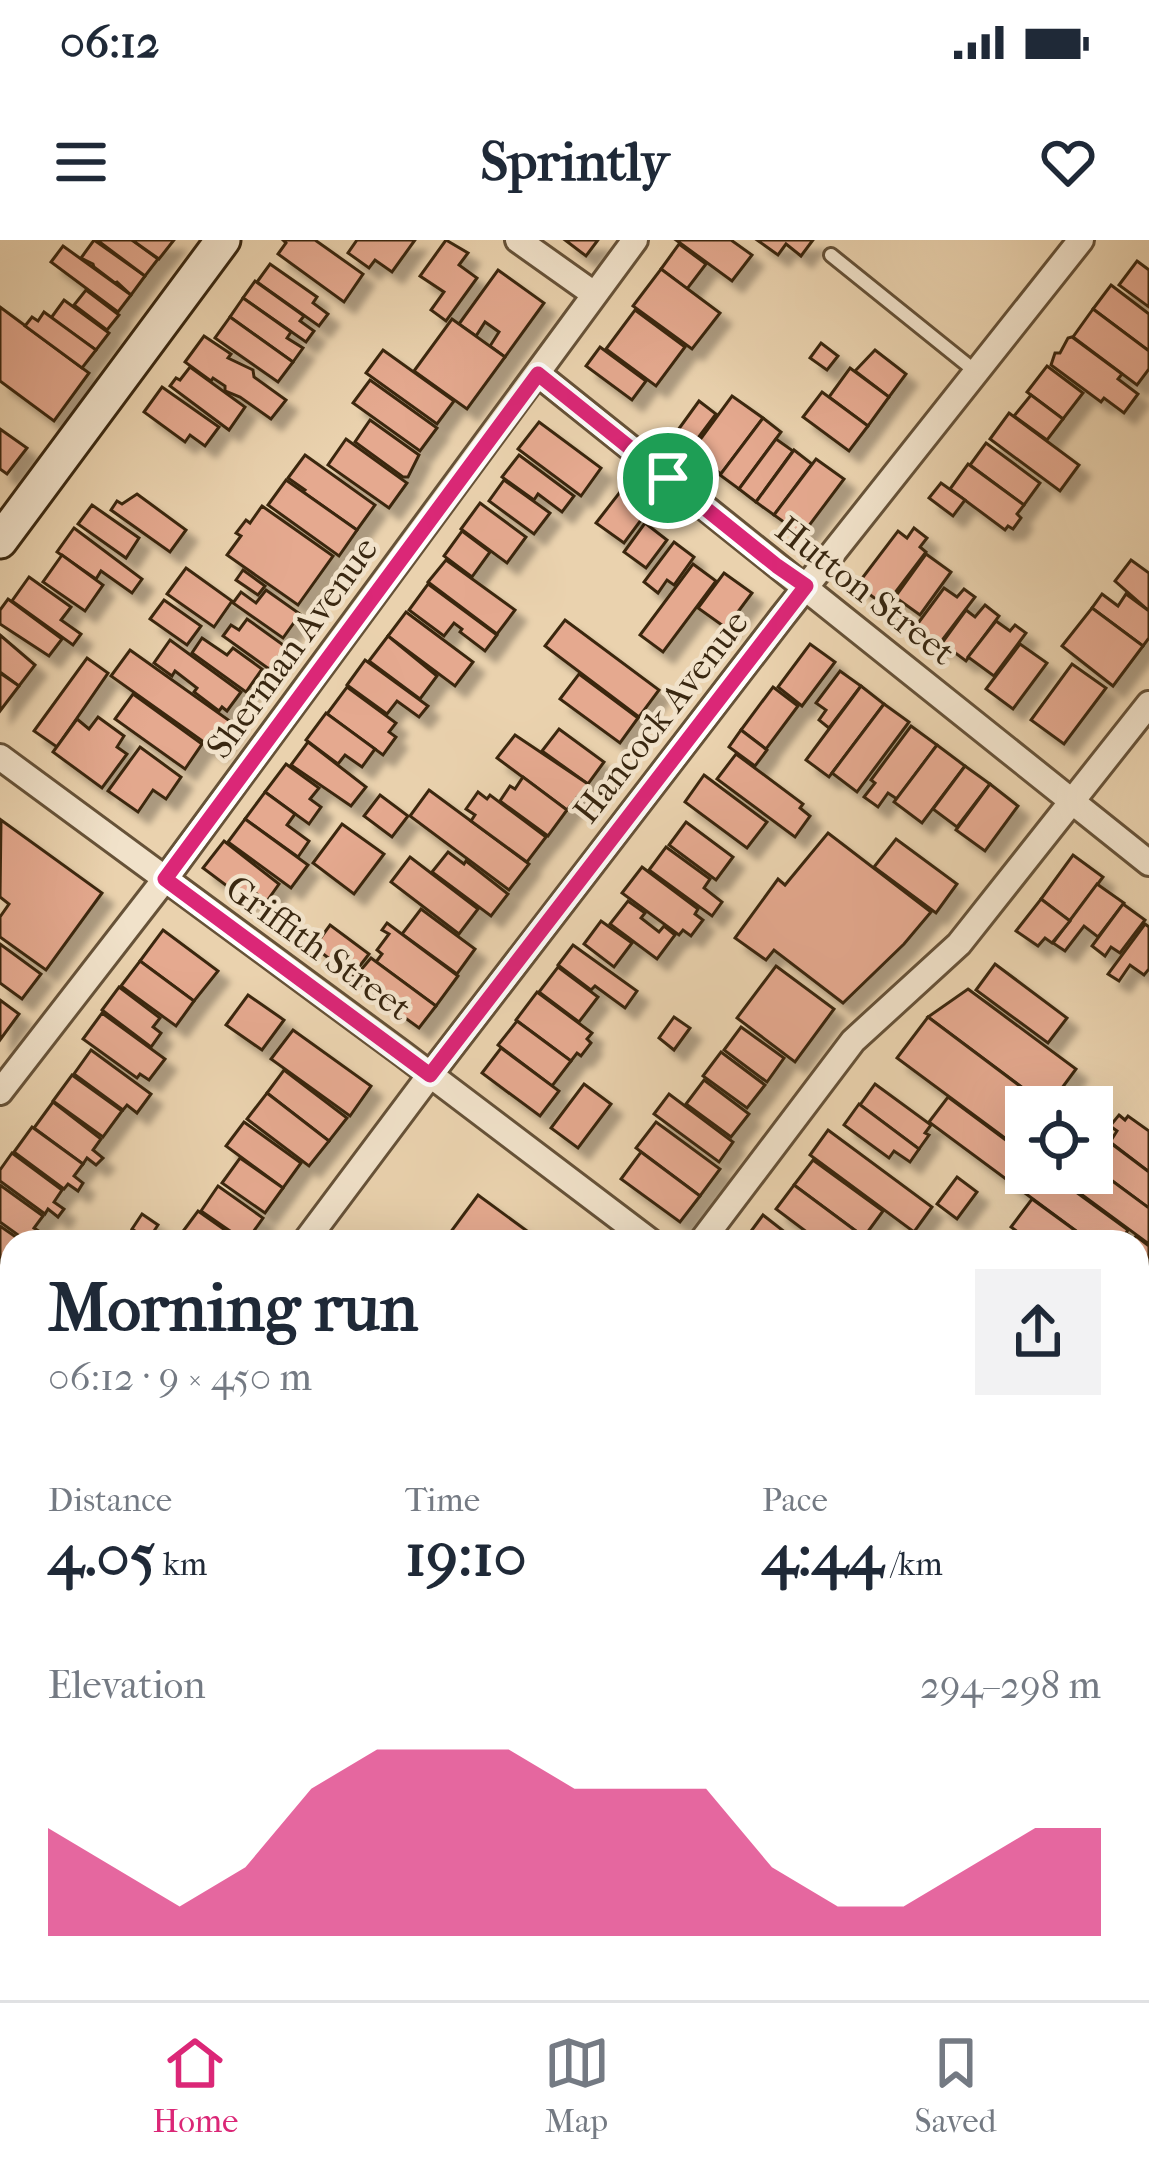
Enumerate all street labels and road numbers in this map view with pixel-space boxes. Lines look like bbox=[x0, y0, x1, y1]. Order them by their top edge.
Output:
street label: Hutton Street bbox=[767, 508, 963, 674]
street label: Sherman Avenue bbox=[197, 529, 386, 766]
street label: Hancock Avenue bbox=[565, 602, 757, 831]
street label: Griffith Street bbox=[218, 867, 419, 1029]

